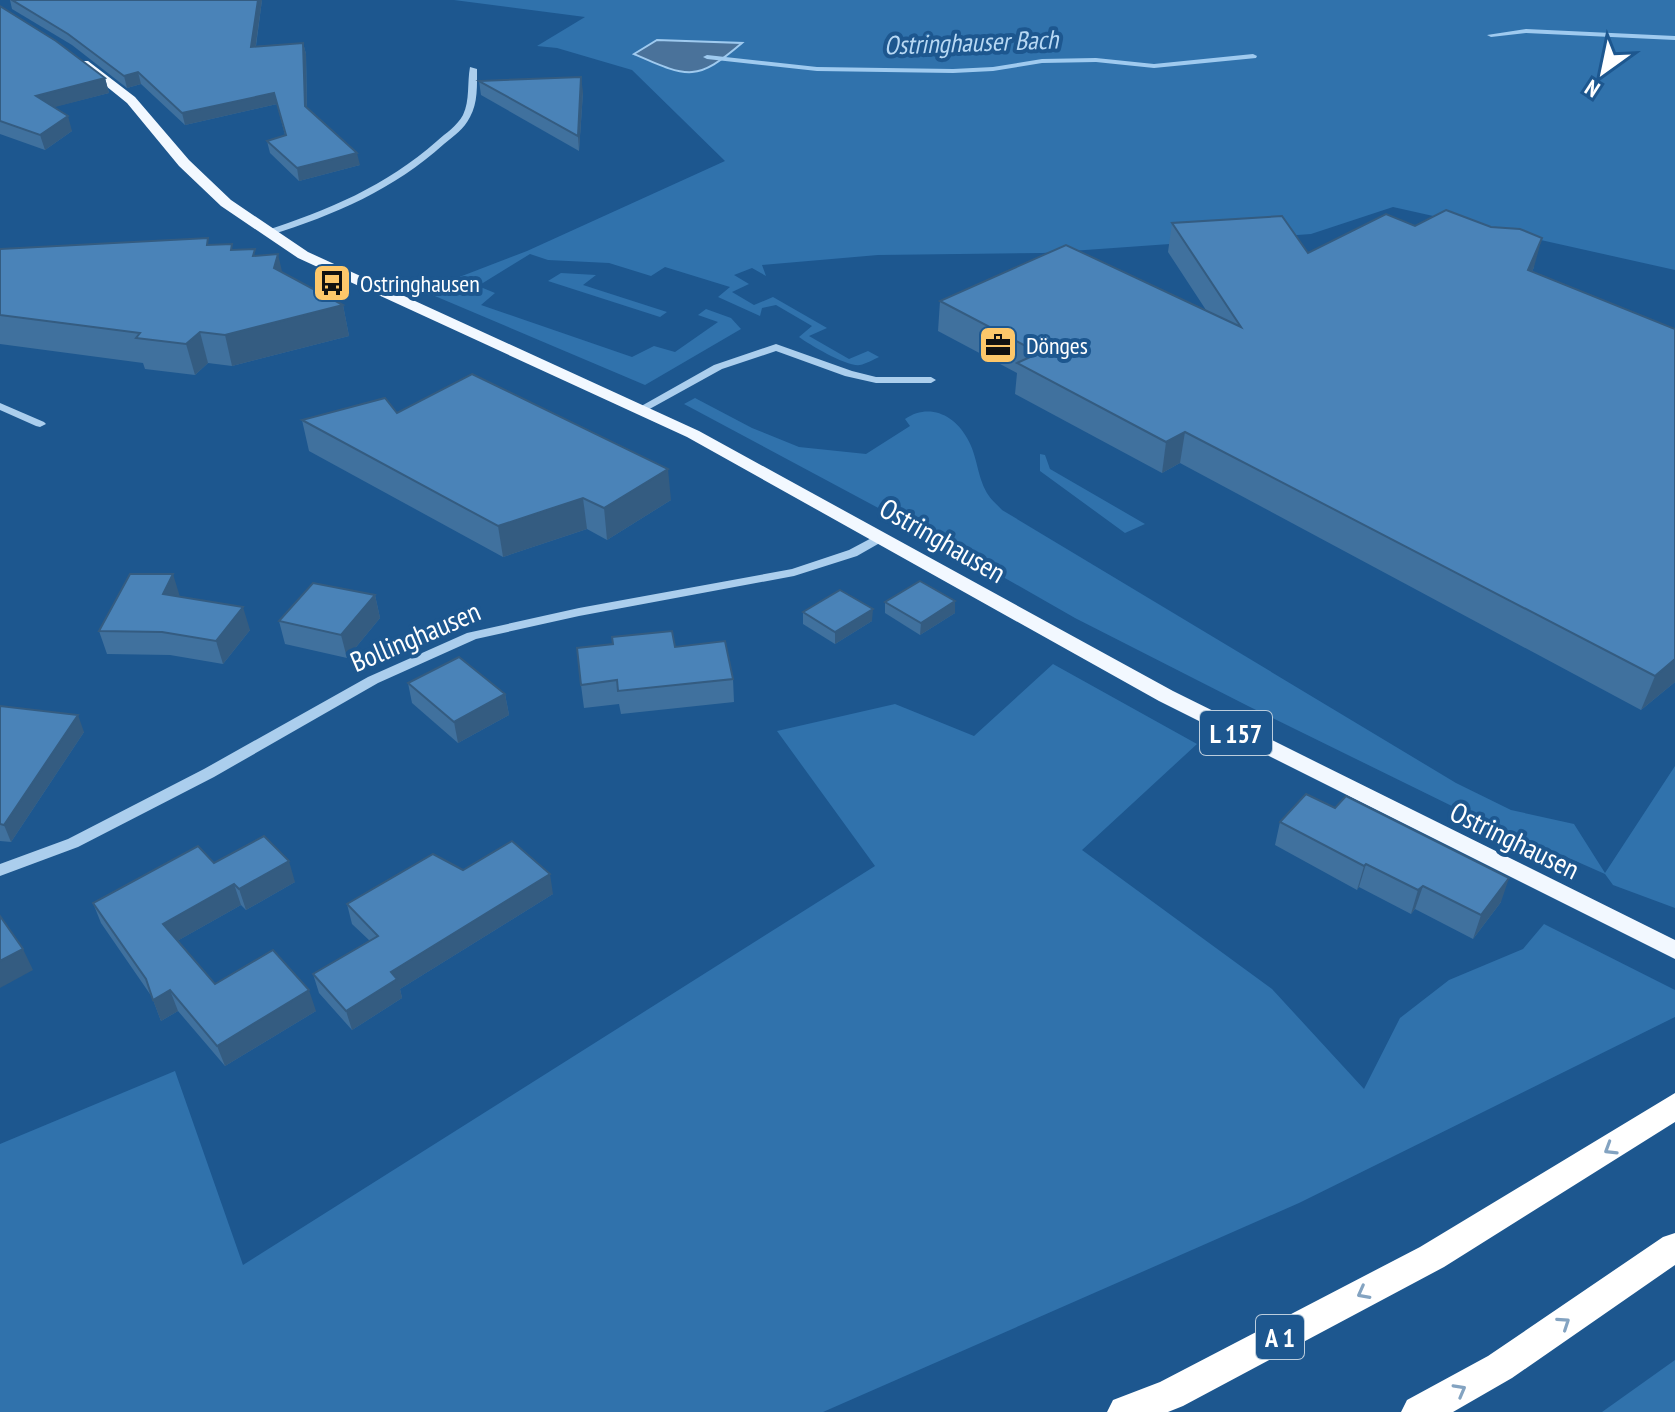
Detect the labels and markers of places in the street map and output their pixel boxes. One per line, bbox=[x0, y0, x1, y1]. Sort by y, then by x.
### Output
bus stop icon: Ostringhausen bbox=[311, 262, 353, 304]
place label: Ostringhausen bbox=[360, 268, 480, 299]
office icon: Dönges bbox=[977, 324, 1019, 366]
place label: Dönges bbox=[1026, 330, 1088, 361]

